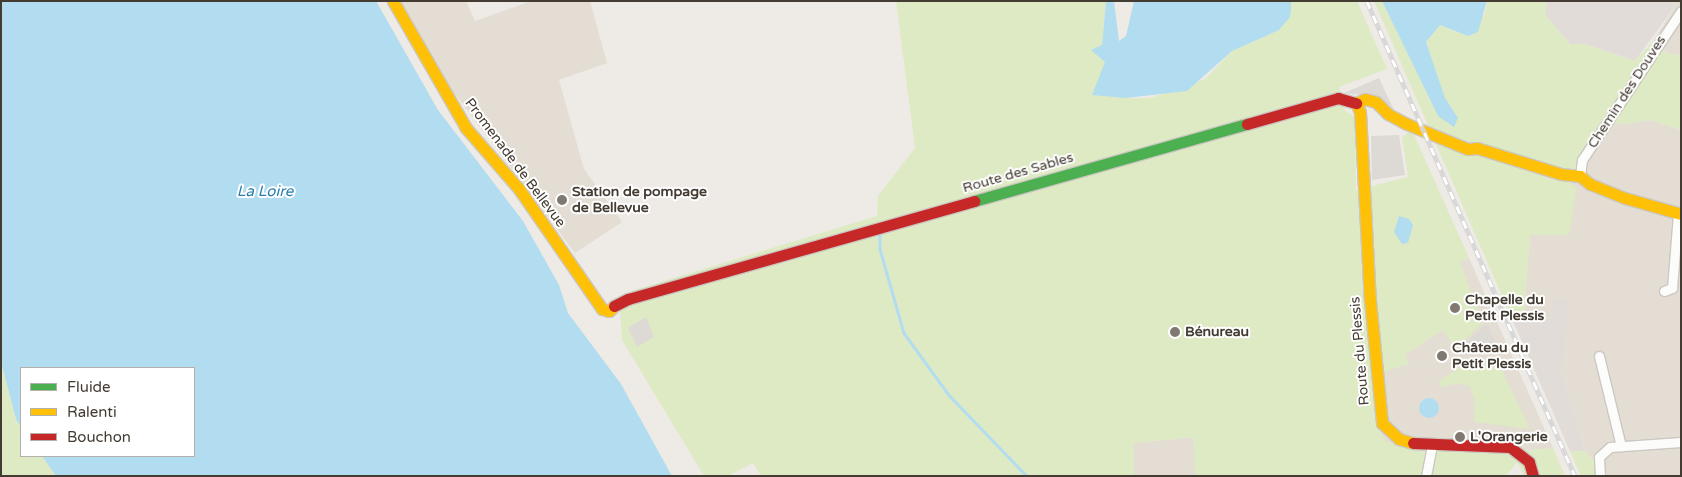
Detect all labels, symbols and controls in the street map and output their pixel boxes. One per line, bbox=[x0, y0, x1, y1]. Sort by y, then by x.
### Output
street label: Chemin des Douves bbox=[1584, 32, 1670, 152]
street label: Promenade de Bellevue bbox=[461, 95, 569, 231]
street label: Route des Sables bbox=[961, 149, 1075, 197]
water label: La Loire bbox=[237, 183, 293, 201]
place label: Station de pompage de Bellevue bbox=[572, 184, 707, 216]
marker: Station de pompage de Bellevue bbox=[556, 194, 568, 206]
place label: Chapelle du Petit Plessis bbox=[1465, 292, 1544, 324]
street label: Route du Plessis bbox=[1347, 296, 1373, 406]
marker: Chapelle du Petit Plessis bbox=[1449, 302, 1461, 314]
place label: Bénureau bbox=[1185, 324, 1249, 340]
marker: Bénureau bbox=[1169, 326, 1181, 338]
place label: Château du Petit Plessis bbox=[1452, 340, 1531, 372]
marker: Château du Petit Plessis bbox=[1436, 350, 1448, 362]
legend bbox=[20, 367, 195, 457]
text: Fluide bbox=[67, 378, 111, 396]
text: Ralenti bbox=[67, 403, 117, 421]
text: Bouchon bbox=[67, 428, 131, 446]
place label: L'Orangerie bbox=[1470, 429, 1548, 445]
marker: L'Orangerie bbox=[1454, 431, 1466, 443]

